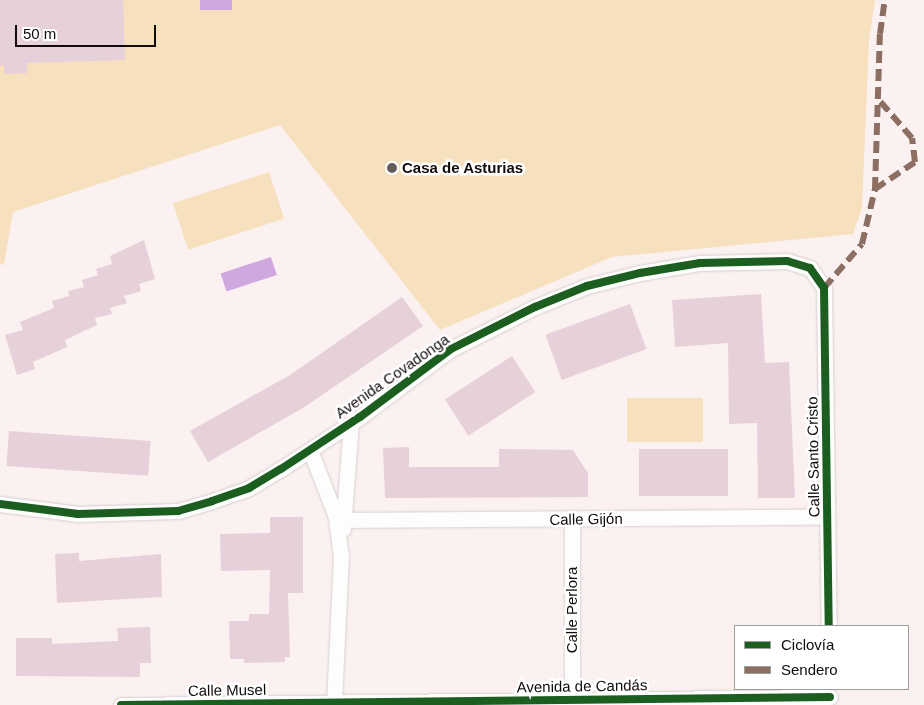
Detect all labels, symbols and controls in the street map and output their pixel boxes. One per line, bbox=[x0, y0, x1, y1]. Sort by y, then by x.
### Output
scale bar bbox=[18, 15, 159, 47]
text: 50 m bbox=[23, 25, 56, 42]
place label: Casa de Asturias bbox=[402, 159, 524, 177]
marker: Casa de Asturias bbox=[386, 162, 398, 174]
street label: Avenida Covadonga bbox=[332, 330, 452, 422]
street label: Calle Santo Cristo bbox=[803, 396, 823, 518]
street label: Calle Gijón bbox=[549, 509, 623, 529]
street label: Calle Perlora bbox=[563, 567, 581, 653]
legend bbox=[734, 625, 909, 690]
text: Ciclovía bbox=[781, 636, 834, 653]
text: Sendero bbox=[781, 661, 838, 678]
street label: Avenida de Candás bbox=[517, 676, 647, 696]
street label: Calle Musel bbox=[188, 680, 266, 700]

